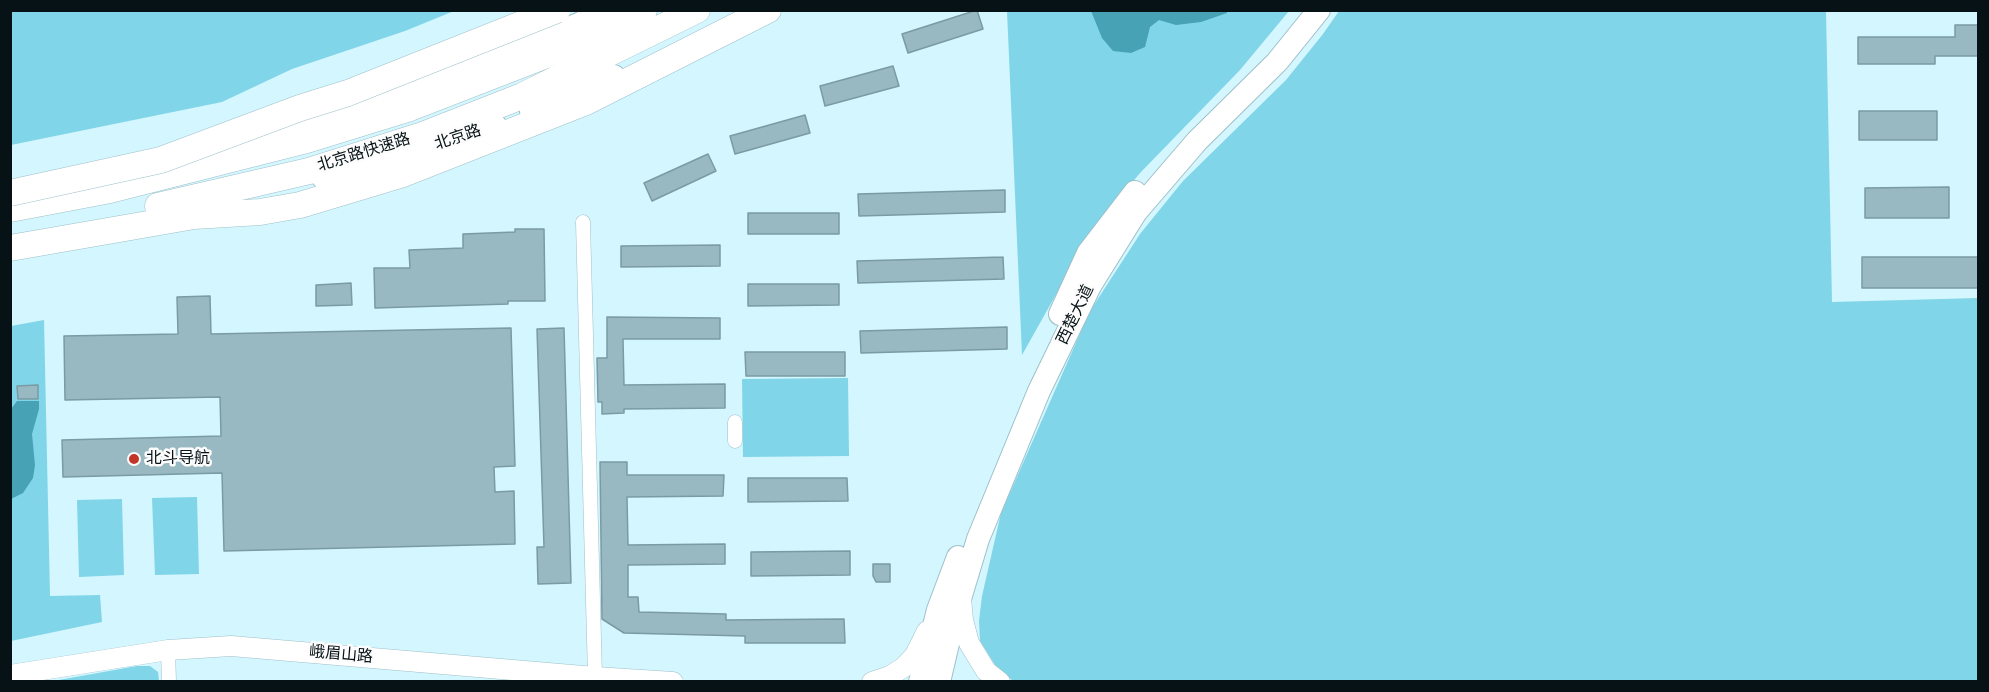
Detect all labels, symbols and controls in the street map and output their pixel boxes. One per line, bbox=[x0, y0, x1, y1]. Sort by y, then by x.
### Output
street label: 北京路 bbox=[432, 121, 484, 155]
street label: 北京路快速路 bbox=[315, 130, 413, 176]
street label: 西楚大道 bbox=[1053, 282, 1099, 348]
place label: 北斗导航 bbox=[146, 449, 210, 469]
marker: 北斗导航 bbox=[127, 452, 141, 466]
street label: 峨眉山路 bbox=[308, 643, 374, 667]

